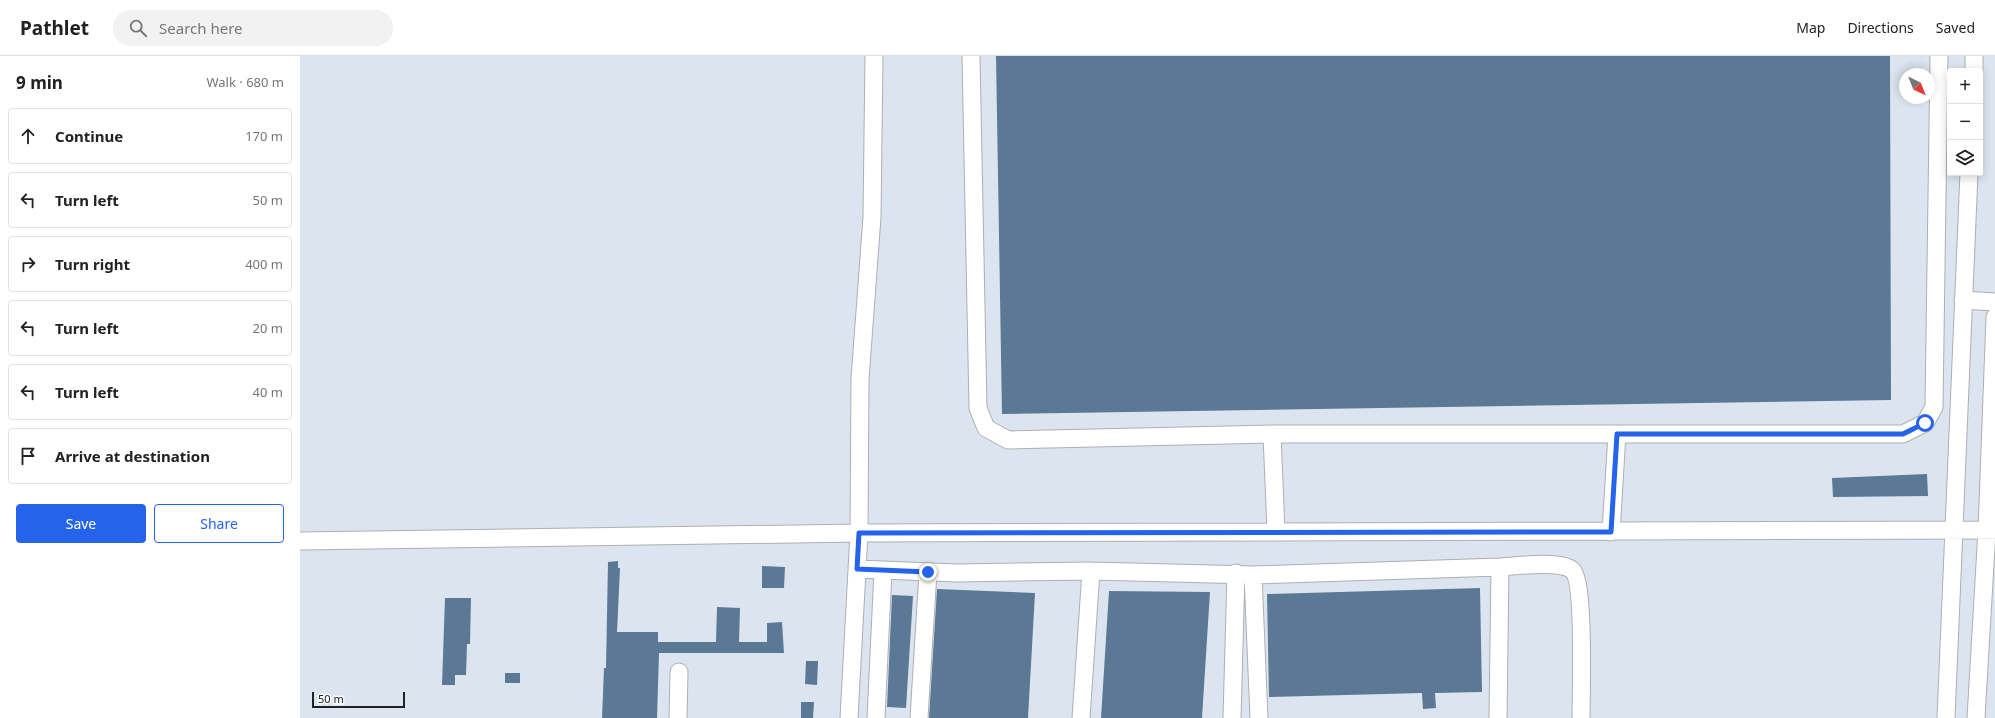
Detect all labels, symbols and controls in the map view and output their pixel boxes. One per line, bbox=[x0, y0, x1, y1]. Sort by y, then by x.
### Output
search box bbox=[113, 10, 393, 46]
text: Pathlet bbox=[20, 15, 89, 41]
icon: search bbox=[127, 17, 149, 39]
text: Search here bbox=[159, 18, 243, 38]
text: Map bbox=[1796, 18, 1825, 37]
text: Directions bbox=[1847, 18, 1914, 37]
text: Saved bbox=[1936, 18, 1975, 37]
north arrow bbox=[1899, 68, 1935, 104]
map controls bbox=[1947, 68, 1983, 176]
button: + bbox=[1947, 68, 1983, 104]
text: 9 min bbox=[16, 71, 63, 94]
text: Walk · 680 m bbox=[206, 73, 284, 91]
button: − bbox=[1947, 104, 1983, 140]
icon: ahead bbox=[17, 125, 39, 147]
text: Continue bbox=[55, 126, 123, 146]
text: 170 m bbox=[245, 127, 283, 145]
button: layers bbox=[1947, 140, 1983, 176]
icon: left bbox=[17, 189, 39, 211]
text: Turn left bbox=[55, 190, 119, 210]
text: 50 m bbox=[253, 191, 283, 209]
icon: right bbox=[17, 253, 39, 275]
text: Turn right bbox=[55, 254, 130, 274]
text: 400 m bbox=[245, 255, 283, 273]
icon: left bbox=[17, 317, 39, 339]
text: Turn left bbox=[55, 318, 119, 338]
text: 20 m bbox=[253, 319, 283, 337]
icon: left bbox=[17, 381, 39, 403]
text: Turn left bbox=[55, 382, 119, 402]
text: 40 m bbox=[253, 383, 283, 401]
route start bbox=[1916, 414, 1934, 432]
icon: arrive bbox=[17, 445, 39, 467]
text: Arrive at destination bbox=[55, 446, 210, 466]
button: Save bbox=[16, 504, 146, 543]
button: Share bbox=[154, 504, 284, 543]
route end bbox=[919, 563, 937, 581]
scale bar bbox=[312, 690, 405, 709]
text: 50 m bbox=[318, 691, 344, 706]

